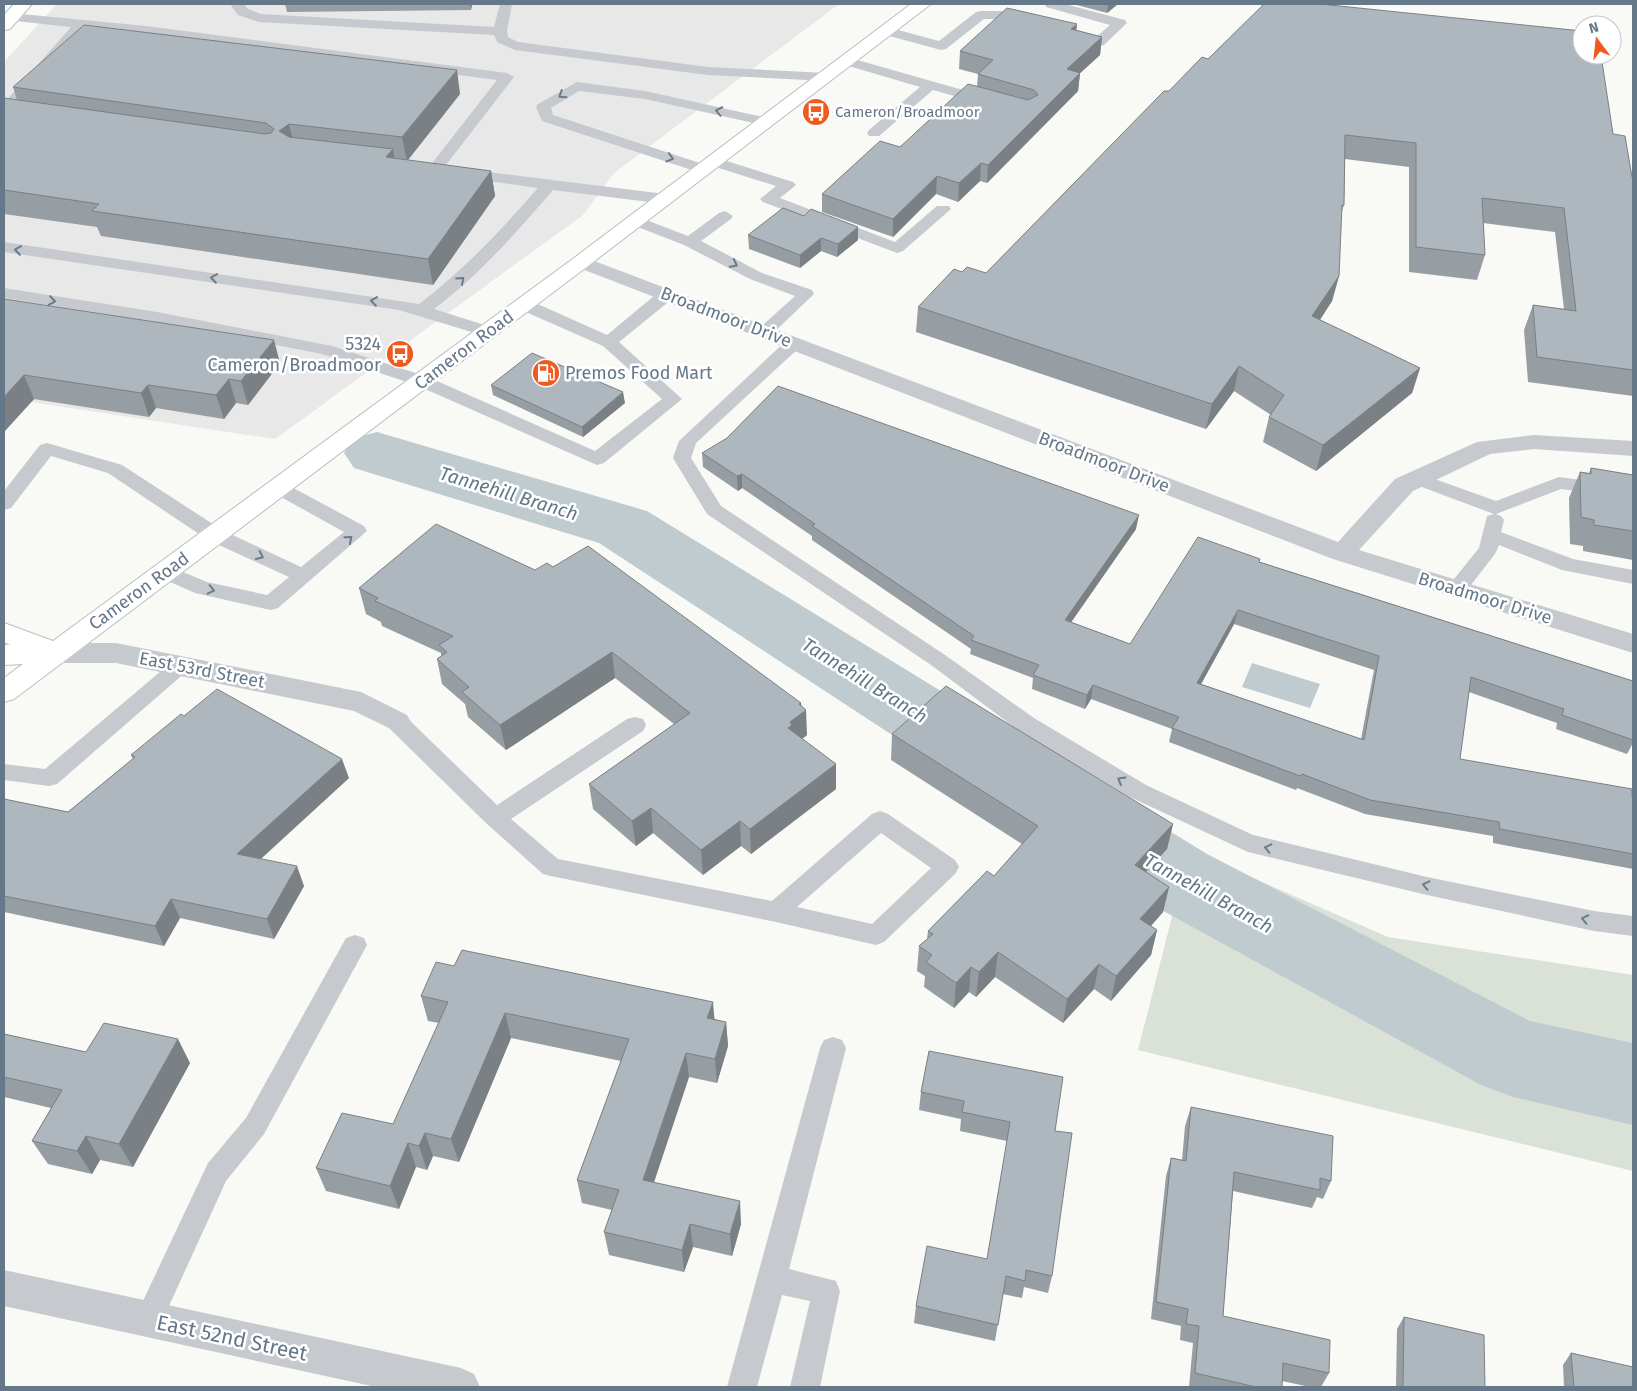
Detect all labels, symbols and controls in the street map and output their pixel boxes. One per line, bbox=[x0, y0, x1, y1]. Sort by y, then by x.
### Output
north arrow bbox=[1572, 15, 1622, 65]
text: N bbox=[1587, 19, 1600, 37]
one-way arrow bbox=[558, 89, 567, 99]
bus stop icon: Cameron/Broadmoor bbox=[801, 97, 831, 127]
place label: Cameron/Broadmoor bbox=[835, 103, 980, 121]
one-way arrow bbox=[715, 106, 724, 117]
one-way arrow bbox=[665, 152, 673, 162]
one-way arrow bbox=[14, 245, 23, 255]
one-way arrow bbox=[728, 258, 737, 268]
one-way arrow bbox=[209, 273, 217, 284]
one-way arrow bbox=[455, 277, 464, 286]
street label: Broadmoor Drive bbox=[657, 282, 795, 352]
one-way arrow bbox=[48, 295, 56, 305]
one-way arrow bbox=[370, 297, 379, 307]
street label: Cameron Road bbox=[410, 306, 518, 394]
place label: 5324 Cameron/Broadmoor bbox=[208, 333, 381, 376]
bus stop icon: 5324 Cameron/Broadmoor bbox=[385, 339, 415, 369]
fuel station icon: Premos Food Mart bbox=[531, 358, 561, 388]
place label: Premos Food Mart bbox=[565, 362, 713, 384]
street label: Broadmoor Drive bbox=[1035, 427, 1173, 497]
water label: Tannehill Branch bbox=[437, 462, 581, 525]
one-way arrow bbox=[343, 536, 352, 545]
street label: Cameron Road bbox=[85, 547, 193, 635]
one-way arrow bbox=[254, 549, 263, 559]
street label: Broadmoor Drive bbox=[1416, 567, 1554, 629]
one-way arrow bbox=[207, 584, 215, 594]
water label: Tannehill Branch bbox=[798, 633, 932, 728]
street label: East 53rd Street bbox=[137, 647, 267, 693]
one-way arrow bbox=[1117, 777, 1126, 787]
one-way arrow bbox=[1263, 843, 1272, 854]
water label: Tannehill Branch bbox=[1140, 849, 1277, 938]
one-way arrow bbox=[1422, 880, 1430, 891]
one-way arrow bbox=[1581, 914, 1589, 925]
street label: East 52nd Street bbox=[154, 1309, 310, 1367]

